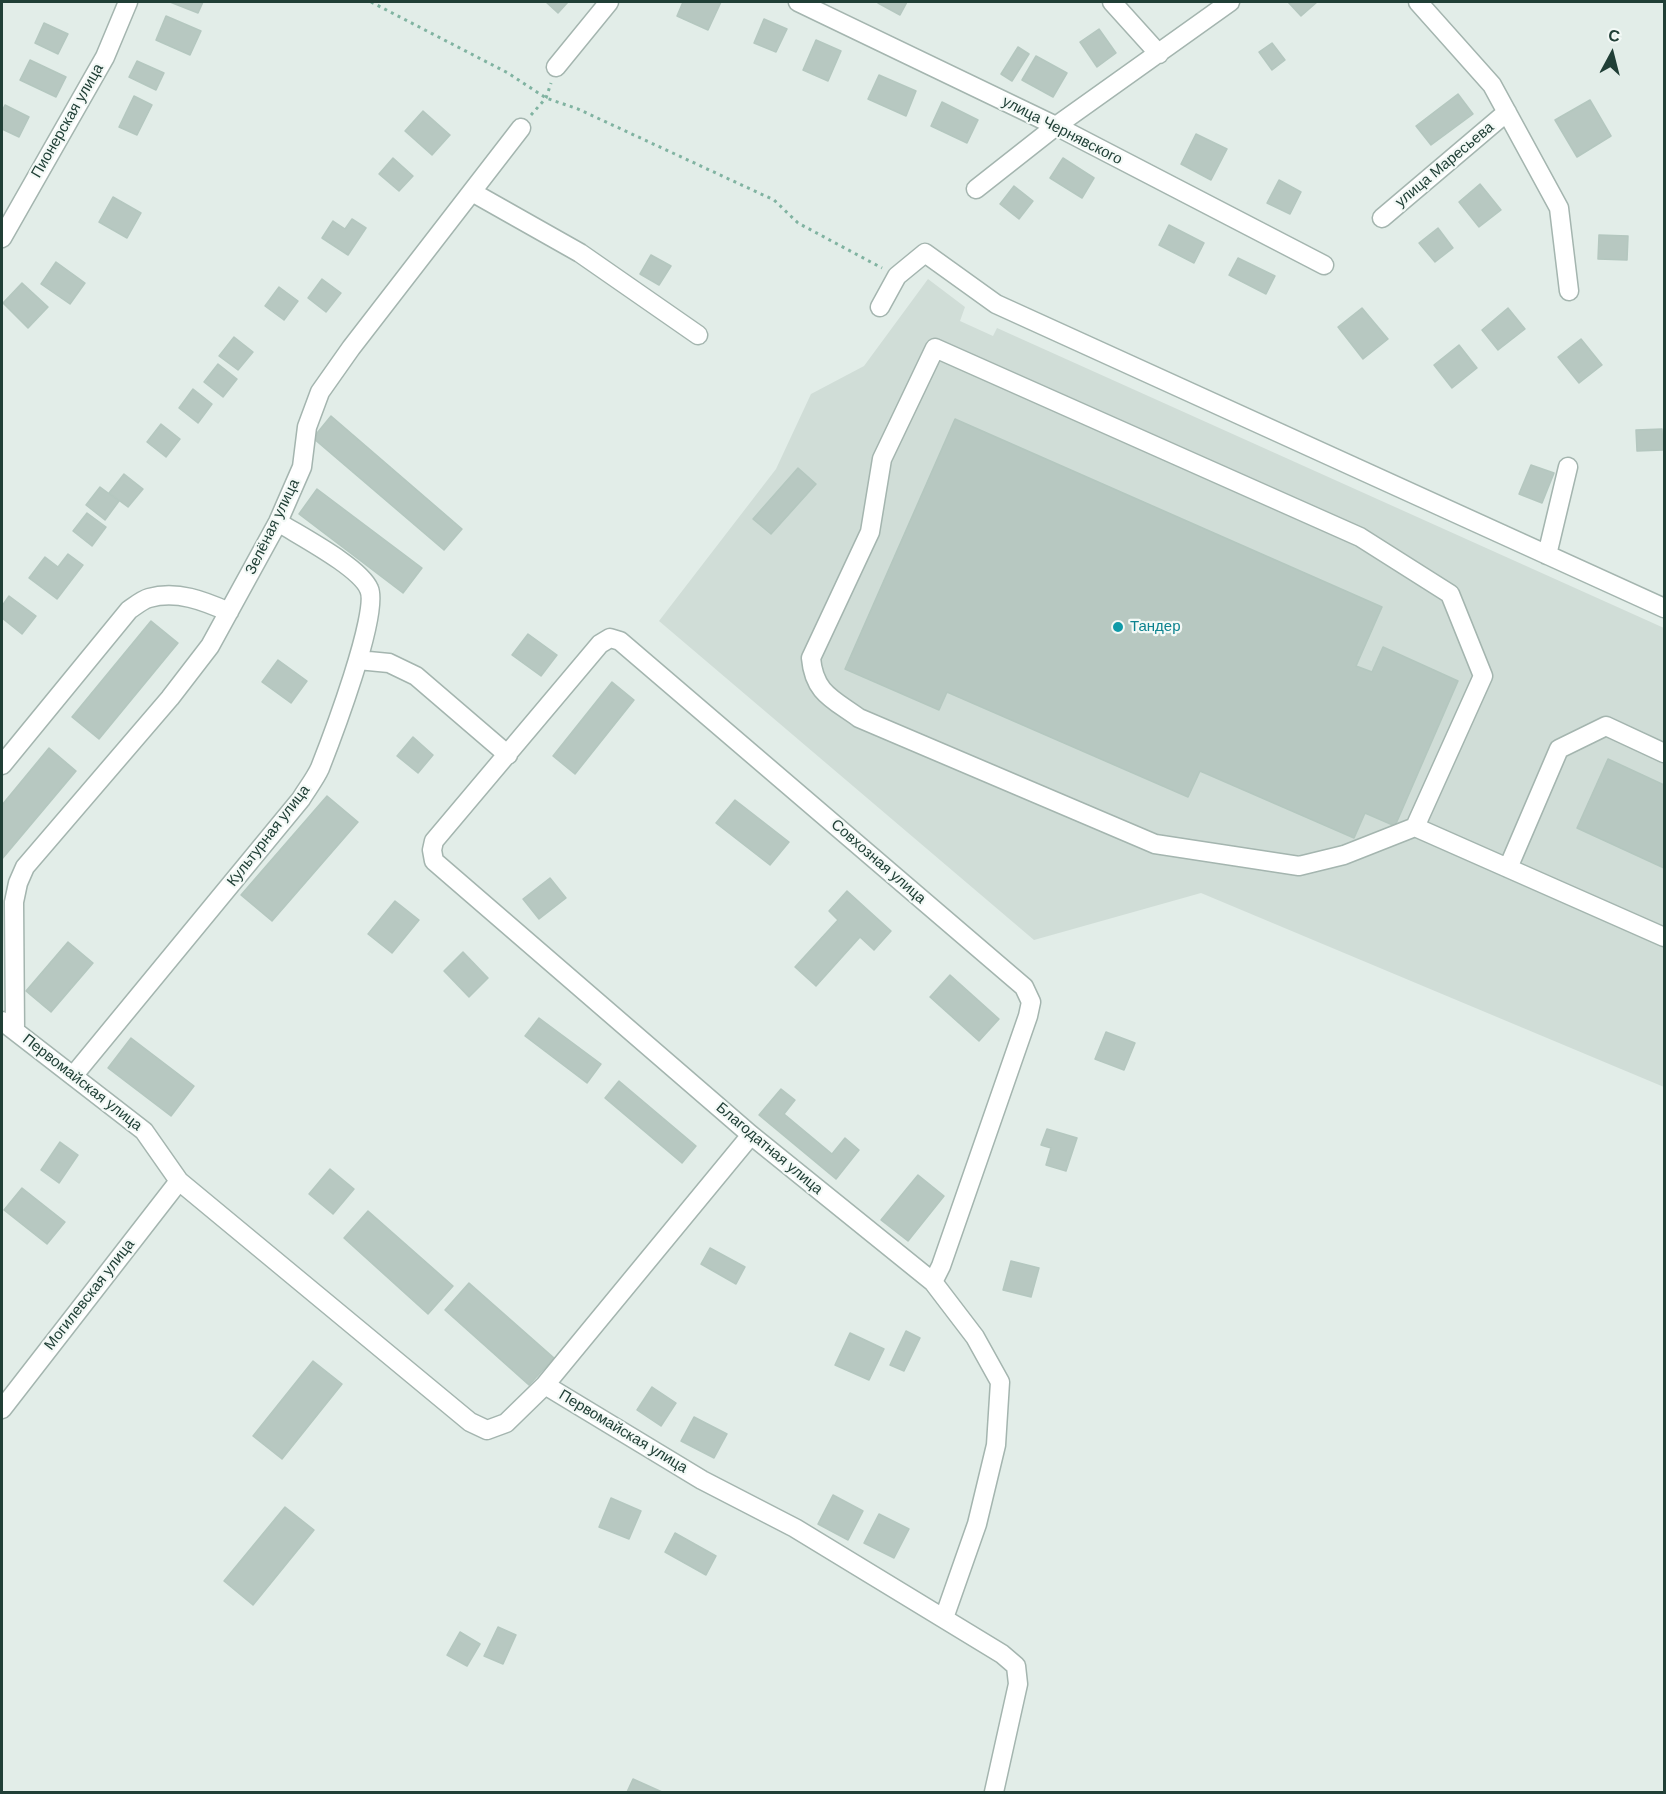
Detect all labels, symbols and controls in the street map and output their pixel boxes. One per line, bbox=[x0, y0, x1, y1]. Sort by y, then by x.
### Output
north arrow bbox=[1582, 24, 1642, 84]
text: С bbox=[1607, 25, 1621, 47]
street label: Пионерская улица bbox=[28, 61, 108, 181]
street label: улица Чернявского bbox=[999, 93, 1125, 169]
street label: улица Маресьева bbox=[1392, 119, 1498, 211]
street label: Зелёная улица bbox=[242, 476, 304, 578]
place label: Тандер bbox=[1130, 618, 1181, 636]
marker: Тандер bbox=[1111, 620, 1125, 634]
street label: Культурная улица bbox=[224, 782, 314, 890]
street label: Совхозная улица bbox=[827, 816, 929, 908]
street label: Первомайская улица bbox=[19, 1031, 145, 1135]
street label: Благодатная улица bbox=[712, 1099, 826, 1199]
street label: Могилевская улица bbox=[41, 1236, 139, 1354]
street label: Первомайская улица bbox=[555, 1387, 691, 1477]

